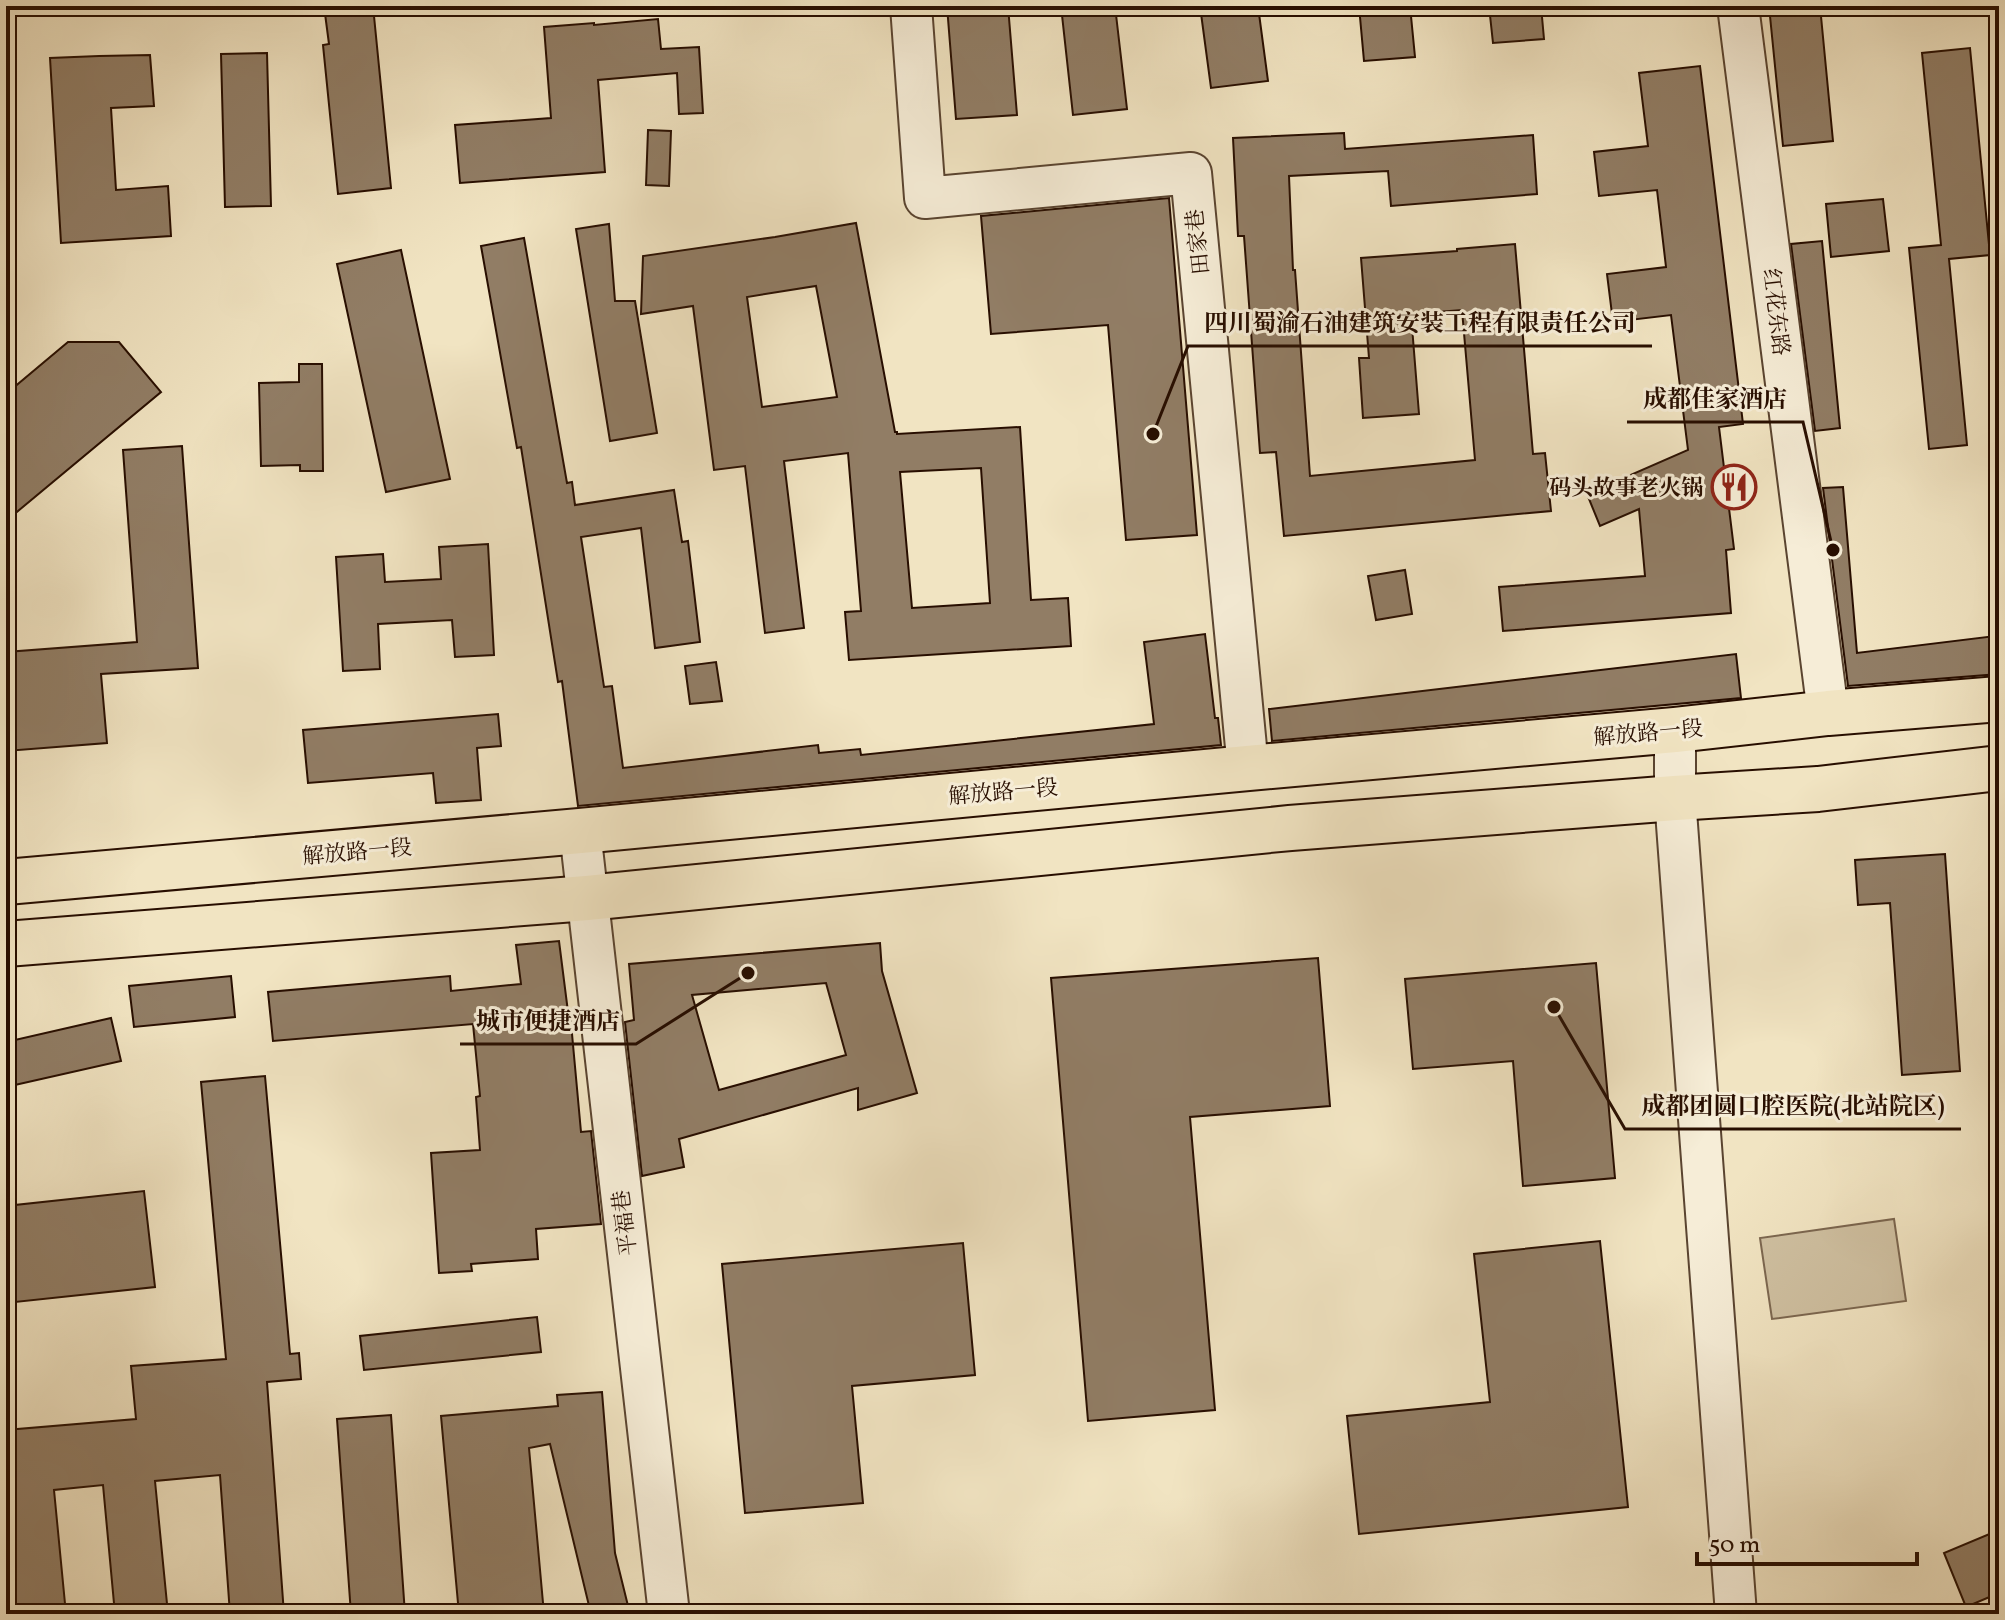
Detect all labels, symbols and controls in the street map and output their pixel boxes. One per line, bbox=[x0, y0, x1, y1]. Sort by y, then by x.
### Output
street label: 田家巷 bbox=[1181, 207, 1218, 276]
street label: 红花东路 bbox=[1754, 267, 1795, 358]
callout: 四川蜀渝石油建筑安装工程有限责任公司 bbox=[1188, 298, 1652, 346]
text: 四川蜀渝石油建筑安装工程有限责任公司 bbox=[1204, 308, 1636, 342]
callout: 成都佳家酒店 bbox=[1627, 374, 1803, 422]
text: 成都佳家酒店 bbox=[1643, 384, 1787, 418]
restaurant icon: 码头故事老火锅 bbox=[1710, 463, 1758, 511]
place label: 码头故事老火锅 bbox=[1549, 474, 1703, 505]
street label: 解放路一段 bbox=[1592, 714, 1704, 755]
street label: 解放路一段 bbox=[947, 773, 1059, 814]
street label: 解放路一段 bbox=[301, 833, 413, 874]
callout: 城市便捷酒店 bbox=[460, 996, 636, 1044]
text: 城市便捷酒店 bbox=[476, 1006, 620, 1040]
callout: 成都团圆口腔医院(北站院区) bbox=[1625, 1081, 1961, 1129]
text: 成都团圆口腔医院(北站院区) bbox=[1641, 1091, 1945, 1125]
street label: 平福巷 bbox=[607, 1188, 646, 1257]
scale bar bbox=[1697, 1516, 1917, 1566]
text: 50 m bbox=[1709, 1529, 1761, 1563]

